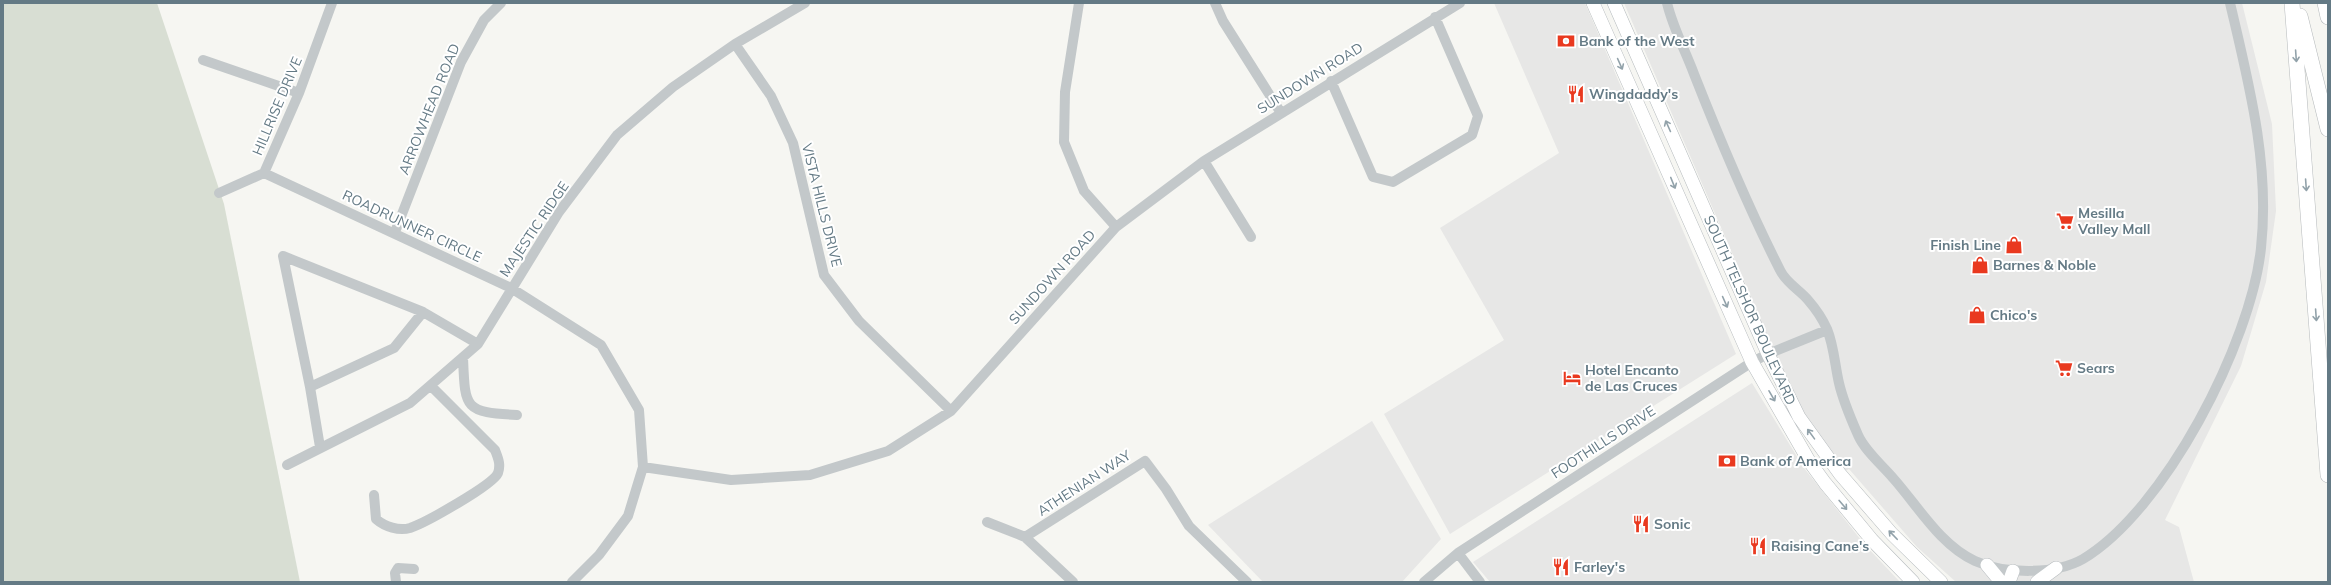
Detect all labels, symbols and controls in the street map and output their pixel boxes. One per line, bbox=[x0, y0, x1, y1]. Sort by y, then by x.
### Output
bank icon: Bank of the West bbox=[1556, 31, 1576, 51]
place label: Bank of the West bbox=[1579, 32, 1695, 50]
street label: SUNDOWN ROAD bbox=[1254, 38, 1366, 118]
street label: ARROWHEAD ROAD bbox=[394, 41, 464, 177]
one-way arrow bbox=[2292, 49, 2299, 62]
street label: HILLRISE DRIVE bbox=[248, 54, 306, 158]
one-way arrow bbox=[1617, 58, 1624, 70]
restaurant icon: Wingdaddy's bbox=[1566, 84, 1586, 104]
place label: Wingdaddy's bbox=[1589, 85, 1678, 103]
one-way arrow bbox=[1664, 120, 1671, 132]
street label: VISTA HILLS DRIVE bbox=[798, 141, 846, 269]
one-way arrow bbox=[1670, 176, 1677, 188]
street label: MAJESTIC RIDGE bbox=[495, 178, 573, 280]
one-way arrow bbox=[2302, 178, 2309, 191]
street label: ROADRUNNER CIRCLE bbox=[339, 186, 485, 266]
place label: Mesilla Valley Mall bbox=[2077, 204, 2150, 238]
supermarket icon: Mesilla Valley Mall bbox=[2055, 211, 2075, 231]
street label: SOUTH TELSHOR BOULEVARD bbox=[1700, 212, 1800, 408]
street label: SUNDOWN ROAD bbox=[1005, 226, 1099, 328]
shop icon: Finish Line bbox=[2004, 235, 2024, 255]
place label: Finish Line bbox=[1930, 236, 2001, 254]
shop icon: Barnes & Noble bbox=[1970, 255, 1990, 275]
place label: Barnes & Noble bbox=[1993, 256, 2096, 274]
one-way arrow bbox=[1722, 296, 1729, 308]
shop icon: Chico's bbox=[1967, 305, 1987, 325]
place label: Chico's bbox=[1990, 306, 2037, 324]
one-way arrow bbox=[2312, 308, 2319, 321]
supermarket icon: Sears bbox=[2054, 358, 2074, 378]
place label: Sears bbox=[2077, 359, 2115, 377]
place label: Hotel Encanto de Las Cruces bbox=[1585, 361, 1679, 395]
hotel icon: Hotel Encanto de Las Cruces bbox=[1562, 368, 1582, 388]
one-way arrow bbox=[1768, 390, 1776, 402]
street label: FOOTHILLS DRIVE bbox=[1548, 402, 1658, 482]
one-way arrow bbox=[1807, 429, 1816, 440]
street label: ATHENIAN WAY bbox=[1034, 446, 1135, 520]
bank icon: Bank of America bbox=[1717, 451, 1737, 471]
place label: Bank of America bbox=[1740, 452, 1851, 470]
one-way arrow bbox=[1838, 499, 1847, 510]
restaurant icon: Sonic bbox=[1631, 514, 1651, 534]
place label: Sonic bbox=[1654, 515, 1690, 533]
one-way arrow bbox=[1888, 530, 1898, 540]
restaurant icon: Raising Cane's bbox=[1748, 536, 1768, 556]
place label: Raising Cane's bbox=[1771, 537, 1869, 555]
restaurant icon: Farley's bbox=[1551, 557, 1571, 577]
place label: Farley's bbox=[1574, 558, 1625, 576]

